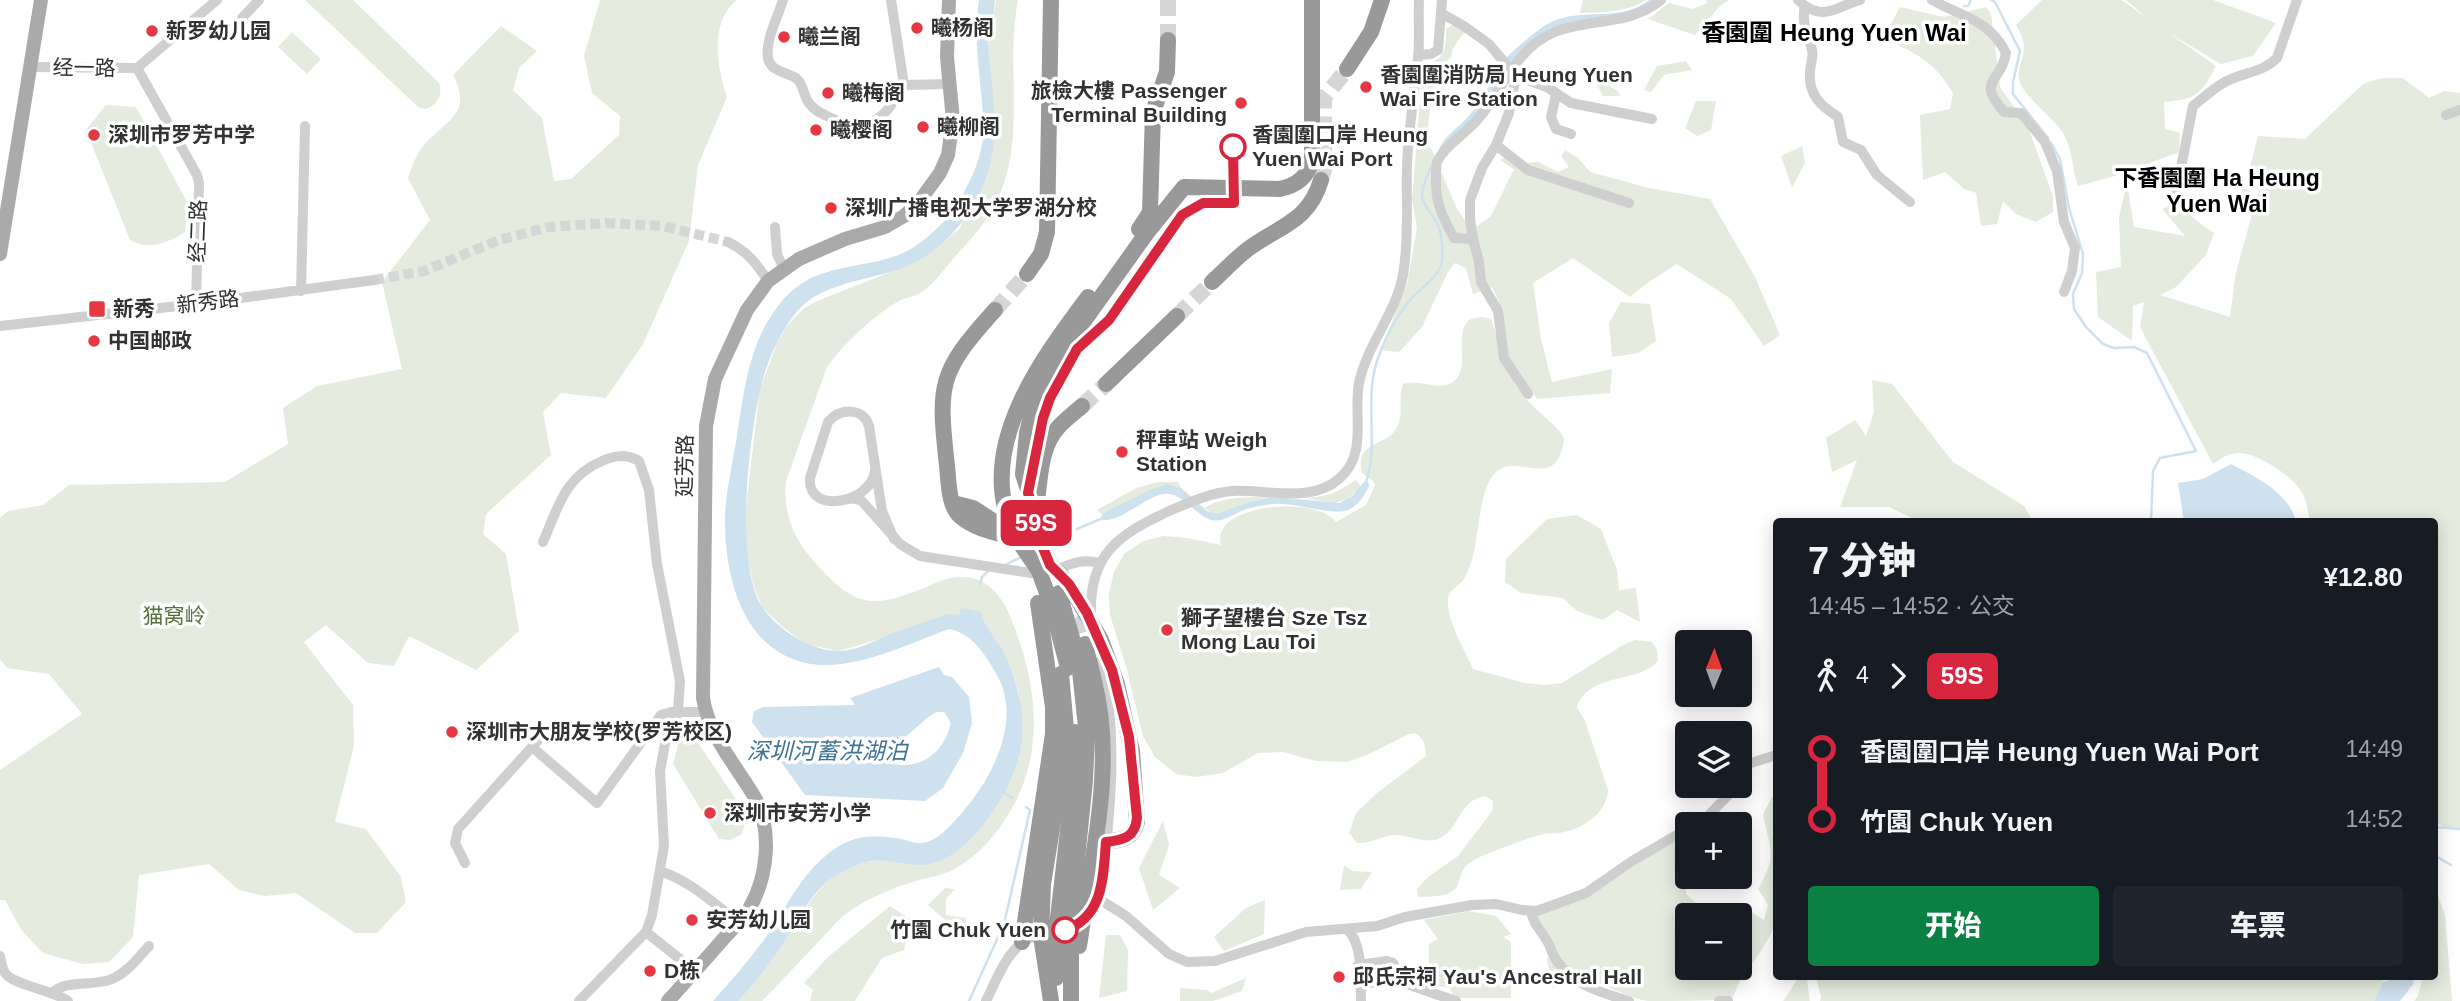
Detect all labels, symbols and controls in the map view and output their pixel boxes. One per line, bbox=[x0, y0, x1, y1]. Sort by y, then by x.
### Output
place label: 曦杨阁 bbox=[931, 16, 994, 39]
place label: 新罗幼儿园 bbox=[166, 19, 271, 42]
district label: 香園圍 Heung Yuen Wai bbox=[1701, 19, 1967, 46]
marker: 曦杨阁 bbox=[909, 20, 925, 36]
marker: 新罗幼儿园 bbox=[144, 23, 160, 39]
place label: 曦兰阁 bbox=[798, 25, 861, 48]
marker: 曦兰阁 bbox=[776, 29, 792, 45]
street label: 经一路 bbox=[52, 55, 116, 80]
place label: 香園圍消防局 Heung Yuen Wai Fire Station bbox=[1380, 63, 1633, 110]
place label: 旅檢大樓 Passenger Terminal Building bbox=[1031, 79, 1227, 126]
marker: 香園圍消防局 Heung Yuen Wai Fire Station bbox=[1358, 79, 1374, 95]
place label: 曦梅阁 bbox=[842, 81, 905, 104]
marker: 曦梅阁 bbox=[820, 85, 836, 101]
marker: 旅檢大樓 Passenger Terminal Building bbox=[1233, 95, 1249, 111]
place label: 曦柳阁 bbox=[937, 115, 1000, 138]
place label: 曦樱阁 bbox=[830, 118, 893, 141]
marker: 曦柳阁 bbox=[915, 119, 931, 135]
marker: 曦樱阁 bbox=[808, 122, 824, 138]
place label: 深圳市罗芳中学 bbox=[108, 123, 255, 146]
place label: 香園圍口岸 Heung Yuen Wai Port bbox=[1252, 123, 1428, 170]
marker: 深圳市罗芳中学 bbox=[86, 127, 102, 143]
marker: 香園圍口岸 Heung Yuen Wai Port bbox=[1220, 134, 1246, 160]
district label: 下香園圍 Ha Heung Yuen Wai bbox=[2114, 165, 2320, 217]
place label: 深圳广播电视大学罗湖分校 bbox=[845, 196, 1097, 219]
street label: 经二路 bbox=[185, 199, 210, 263]
marker: 深圳广播电视大学罗湖分校 bbox=[823, 200, 839, 216]
street label: 新秀路 bbox=[175, 286, 241, 317]
place label: 新秀 bbox=[113, 297, 155, 320]
marker: 新秀 bbox=[87, 299, 107, 319]
place label: 中国邮政 bbox=[108, 329, 192, 352]
marker: 中国邮政 bbox=[86, 333, 102, 349]
place label: 秤車站 Weigh Station bbox=[1136, 428, 1267, 475]
street label: 延芳路 bbox=[672, 434, 697, 498]
marker: 秤車站 Weigh Station bbox=[1114, 444, 1130, 460]
line badge: 59S bbox=[996, 500, 1076, 546]
text: 59S bbox=[1015, 509, 1057, 536]
text: 7 分钟 bbox=[1808, 540, 1916, 582]
text: ¥12.80 bbox=[2323, 562, 2403, 592]
text: 14:45 – 14:52 · 公交 bbox=[1808, 593, 2015, 619]
park label: 猫窝岭 bbox=[143, 604, 206, 627]
place label: 獅子望樓台 Sze Tsz Mong Lau Toi bbox=[1181, 606, 1367, 653]
marker: 獅子望樓台 Sze Tsz Mong Lau Toi bbox=[1159, 622, 1175, 638]
north arrow bbox=[1675, 630, 1752, 707]
map controls bbox=[1675, 630, 1752, 980]
icon: walk bbox=[1808, 657, 1846, 695]
icon: forward bbox=[1879, 657, 1917, 695]
text: 4 bbox=[1856, 662, 1869, 688]
text: 59S bbox=[1941, 662, 1984, 689]
place label: 深圳市大朋友学校(罗芳校区) bbox=[466, 720, 732, 743]
button: layers bbox=[1675, 721, 1752, 798]
marker: 深圳市大朋友学校(罗芳校区) bbox=[444, 724, 460, 740]
text: 14:49 bbox=[2345, 736, 2403, 762]
text: 香園圍口岸 Heung Yuen Wai Port bbox=[1860, 737, 2259, 767]
water label: 深圳河蓄洪湖泊 bbox=[747, 738, 910, 764]
place label: 深圳市安芳小学 bbox=[724, 801, 871, 824]
marker: 深圳市安芳小学 bbox=[702, 805, 718, 821]
text: 14:52 bbox=[2345, 806, 2403, 832]
text: 竹園 Chuk Yuen bbox=[1860, 807, 2053, 837]
button: + bbox=[1675, 812, 1752, 889]
button: 开始 bbox=[1808, 886, 2099, 966]
button: 车票 bbox=[2113, 886, 2403, 966]
button: − bbox=[1675, 903, 1752, 980]
place label: 安芳幼儿园 bbox=[706, 908, 811, 931]
marker: 安芳幼儿园 bbox=[684, 912, 700, 928]
marker: 竹園 Chuk Yuen bbox=[1052, 917, 1078, 943]
place label: 竹園 Chuk Yuen bbox=[890, 918, 1046, 941]
place label: D栋 bbox=[664, 959, 700, 982]
marker: D栋 bbox=[642, 963, 658, 979]
place label: 邱氏宗祠 Yau's Ancestral Hall bbox=[1353, 965, 1642, 988]
marker: 邱氏宗祠 Yau's Ancestral Hall bbox=[1331, 969, 1347, 985]

